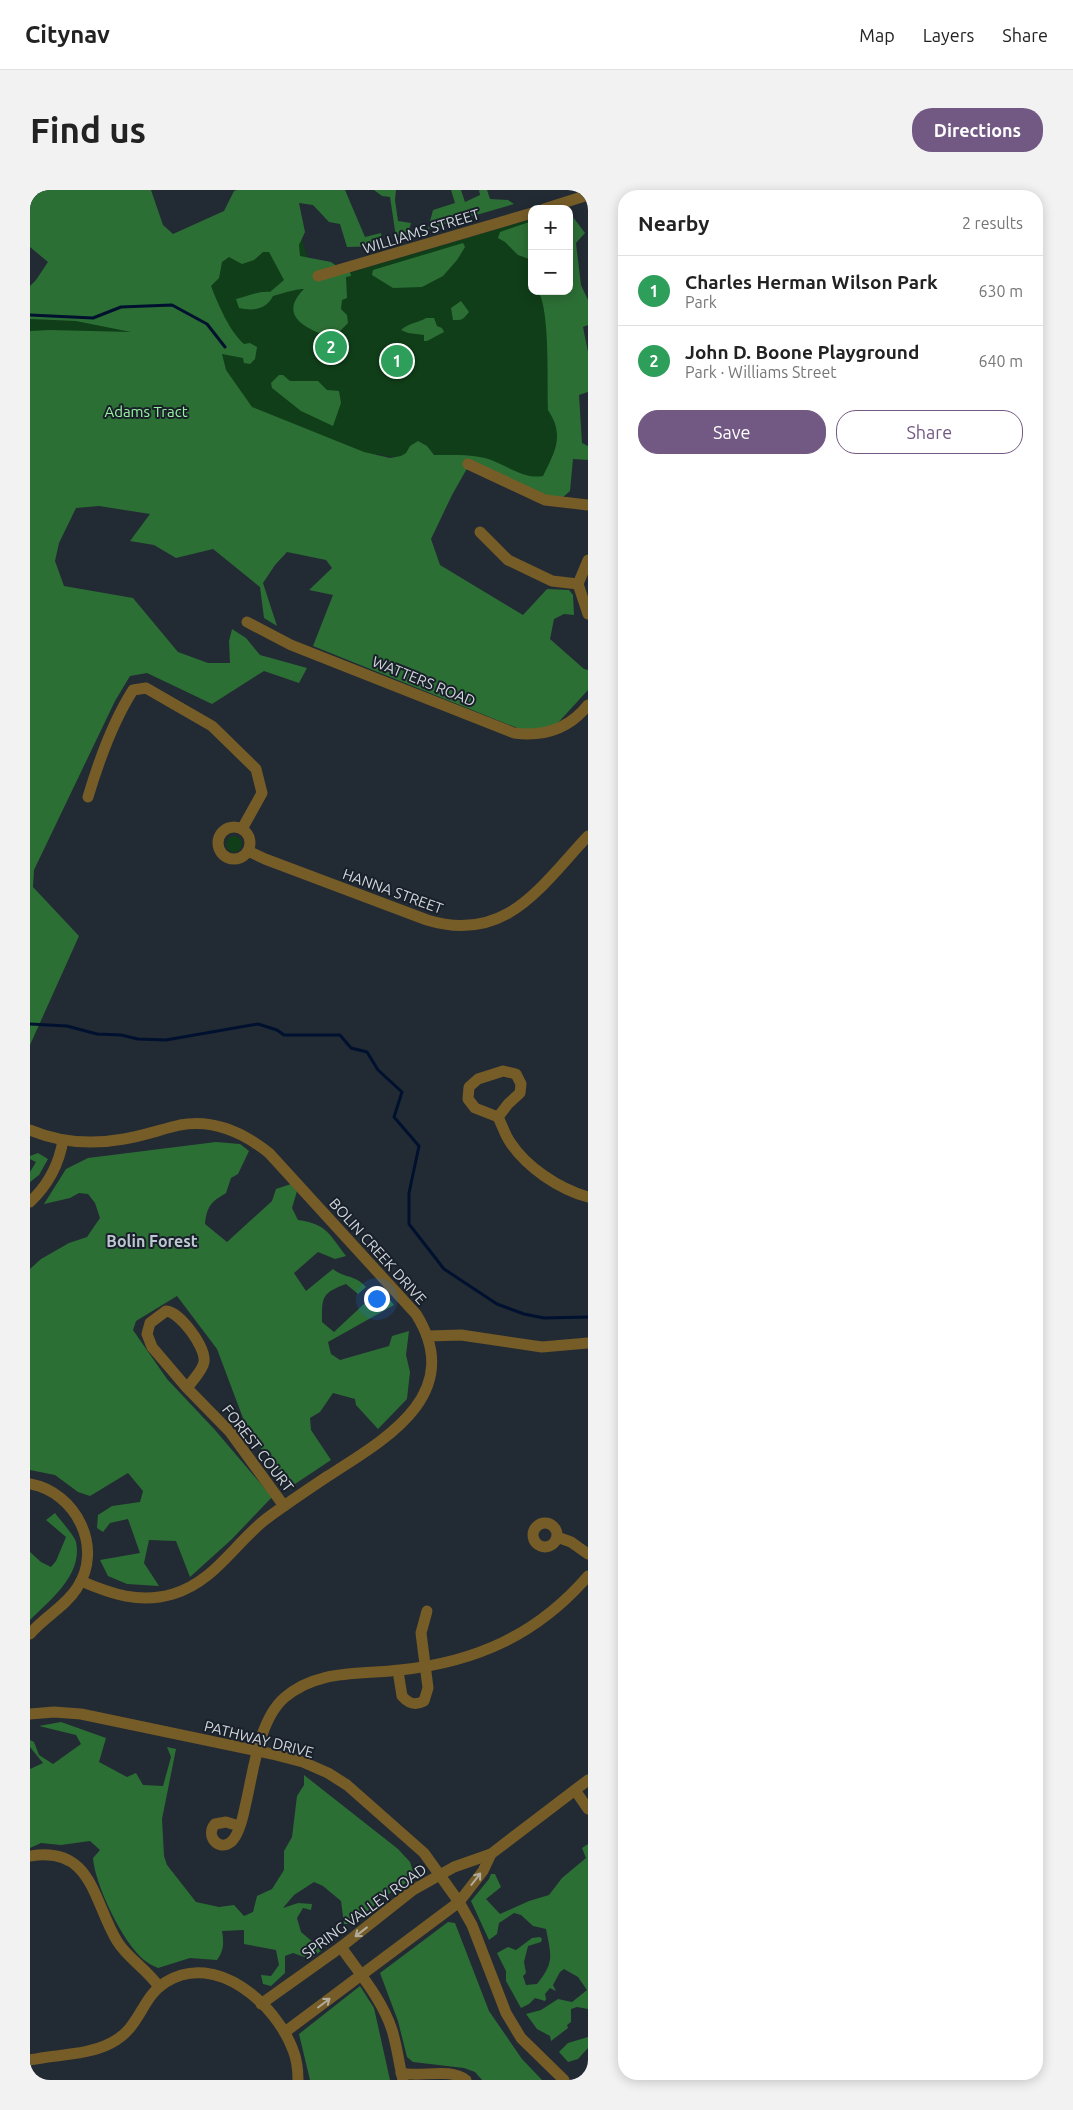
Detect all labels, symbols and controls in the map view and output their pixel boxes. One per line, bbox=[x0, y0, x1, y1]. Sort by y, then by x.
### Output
text: Citynav bbox=[25, 21, 110, 48]
text: Map bbox=[859, 25, 895, 45]
text: Layers bbox=[923, 25, 974, 45]
text: Share bbox=[1002, 25, 1048, 45]
button: Directions bbox=[912, 108, 1043, 152]
text: Find us bbox=[30, 110, 146, 150]
street label: WILLIAMS STREET bbox=[360, 205, 482, 257]
map controls bbox=[528, 205, 573, 295]
button: + bbox=[528, 205, 573, 250]
text: Nearby bbox=[638, 211, 709, 235]
text: 2 results bbox=[962, 214, 1023, 232]
button: − bbox=[528, 250, 573, 295]
text: Charles Herman Wilson Park bbox=[685, 271, 938, 293]
text: 1 bbox=[649, 282, 659, 300]
text: 630 m bbox=[978, 282, 1023, 300]
text: Park bbox=[685, 293, 717, 311]
pin: 2 bbox=[315, 328, 347, 366]
text: John D. Boone Playground bbox=[685, 341, 919, 363]
pin: 1 bbox=[381, 342, 413, 380]
text: 2 bbox=[649, 352, 659, 370]
text: 640 m bbox=[978, 352, 1023, 370]
text: Park · Williams Street bbox=[685, 363, 837, 381]
park label: Adams Tract bbox=[104, 403, 188, 420]
button: Save bbox=[638, 410, 826, 454]
button: Share bbox=[836, 410, 1023, 454]
street label: WATTERS ROAD bbox=[370, 653, 478, 709]
street label: HANNA STREET bbox=[341, 865, 446, 917]
street label: BOLIN CREEK DRIVE bbox=[326, 1195, 430, 1307]
district label: Bolin Forest bbox=[106, 1232, 198, 1250]
your location bbox=[364, 1286, 390, 1312]
street label: FOREST COURT bbox=[219, 1401, 298, 1495]
street label: PATHWAY DRIVE bbox=[202, 1717, 316, 1761]
street label: SPRING VALLEY ROAD bbox=[298, 1860, 430, 1962]
one-way arrow bbox=[471, 1873, 482, 1886]
one-way arrow bbox=[354, 1926, 367, 1937]
one-way arrow bbox=[317, 1998, 330, 2009]

